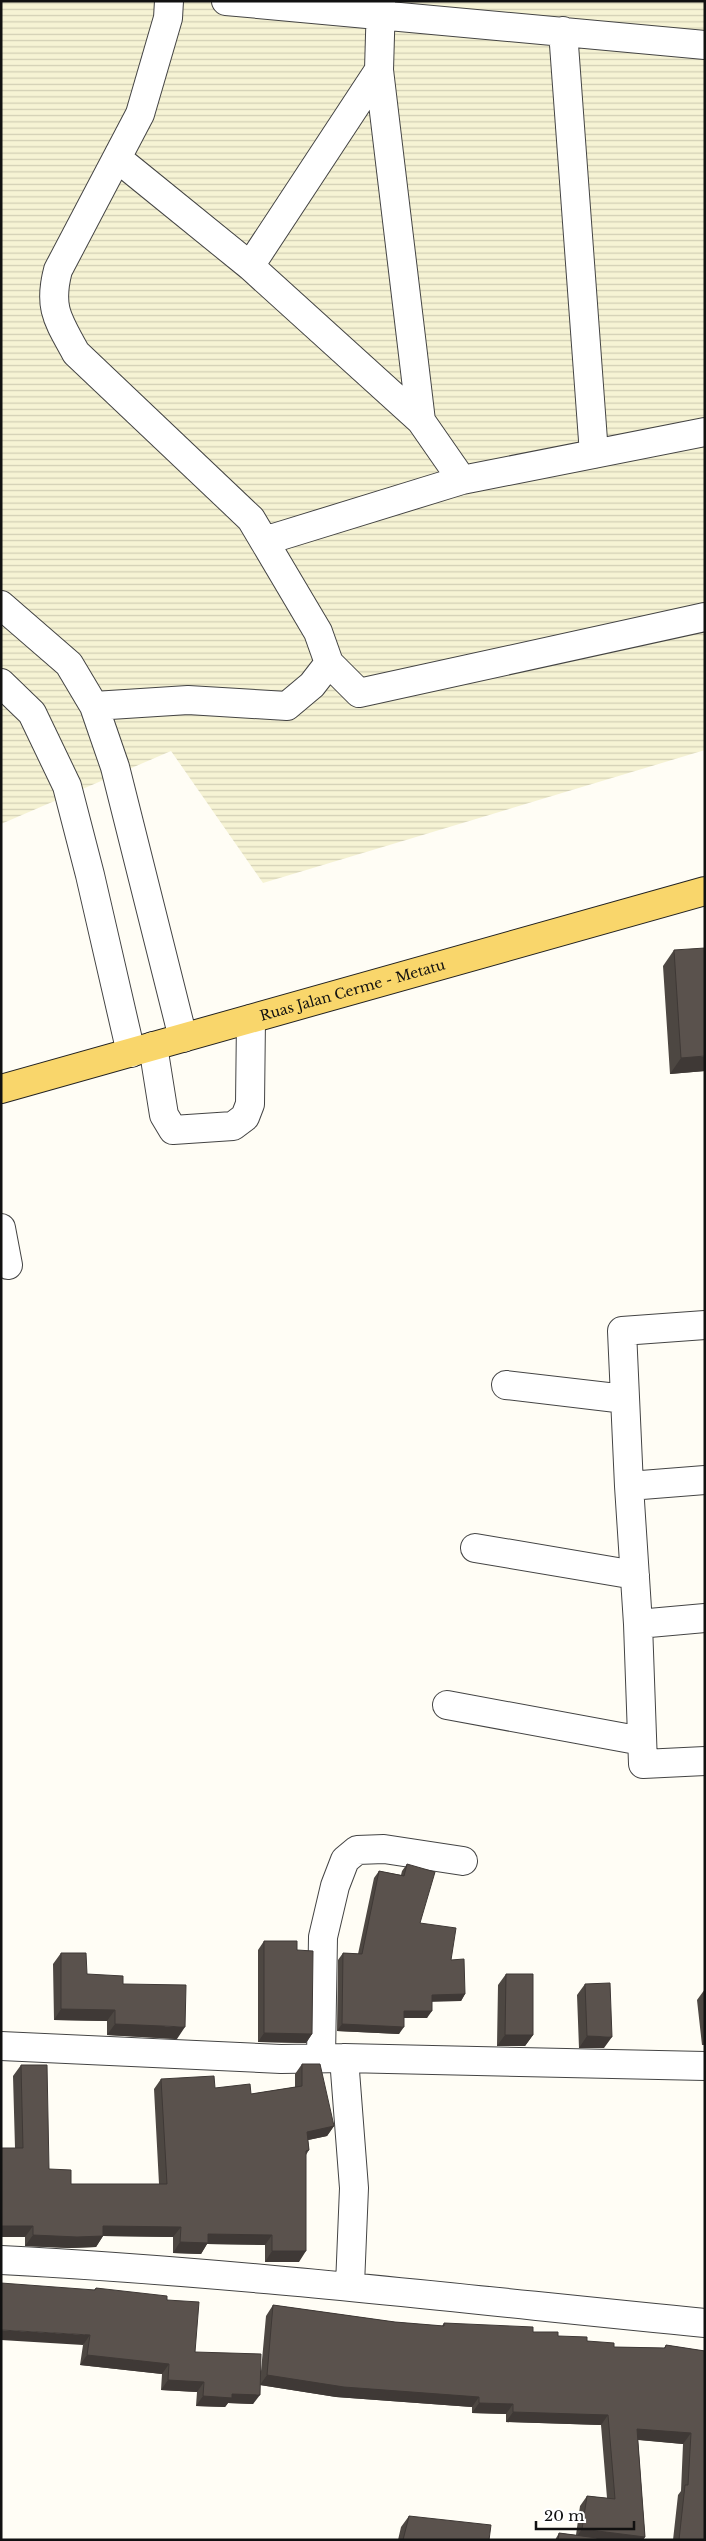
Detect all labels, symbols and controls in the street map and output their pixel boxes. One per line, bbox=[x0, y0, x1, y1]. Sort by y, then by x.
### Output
street label: Ruas Jalan Cerme - Metatu bbox=[258, 955, 448, 1025]
scale bar bbox=[536, 2498, 634, 2530]
text: 20 m bbox=[544, 2506, 584, 2525]

